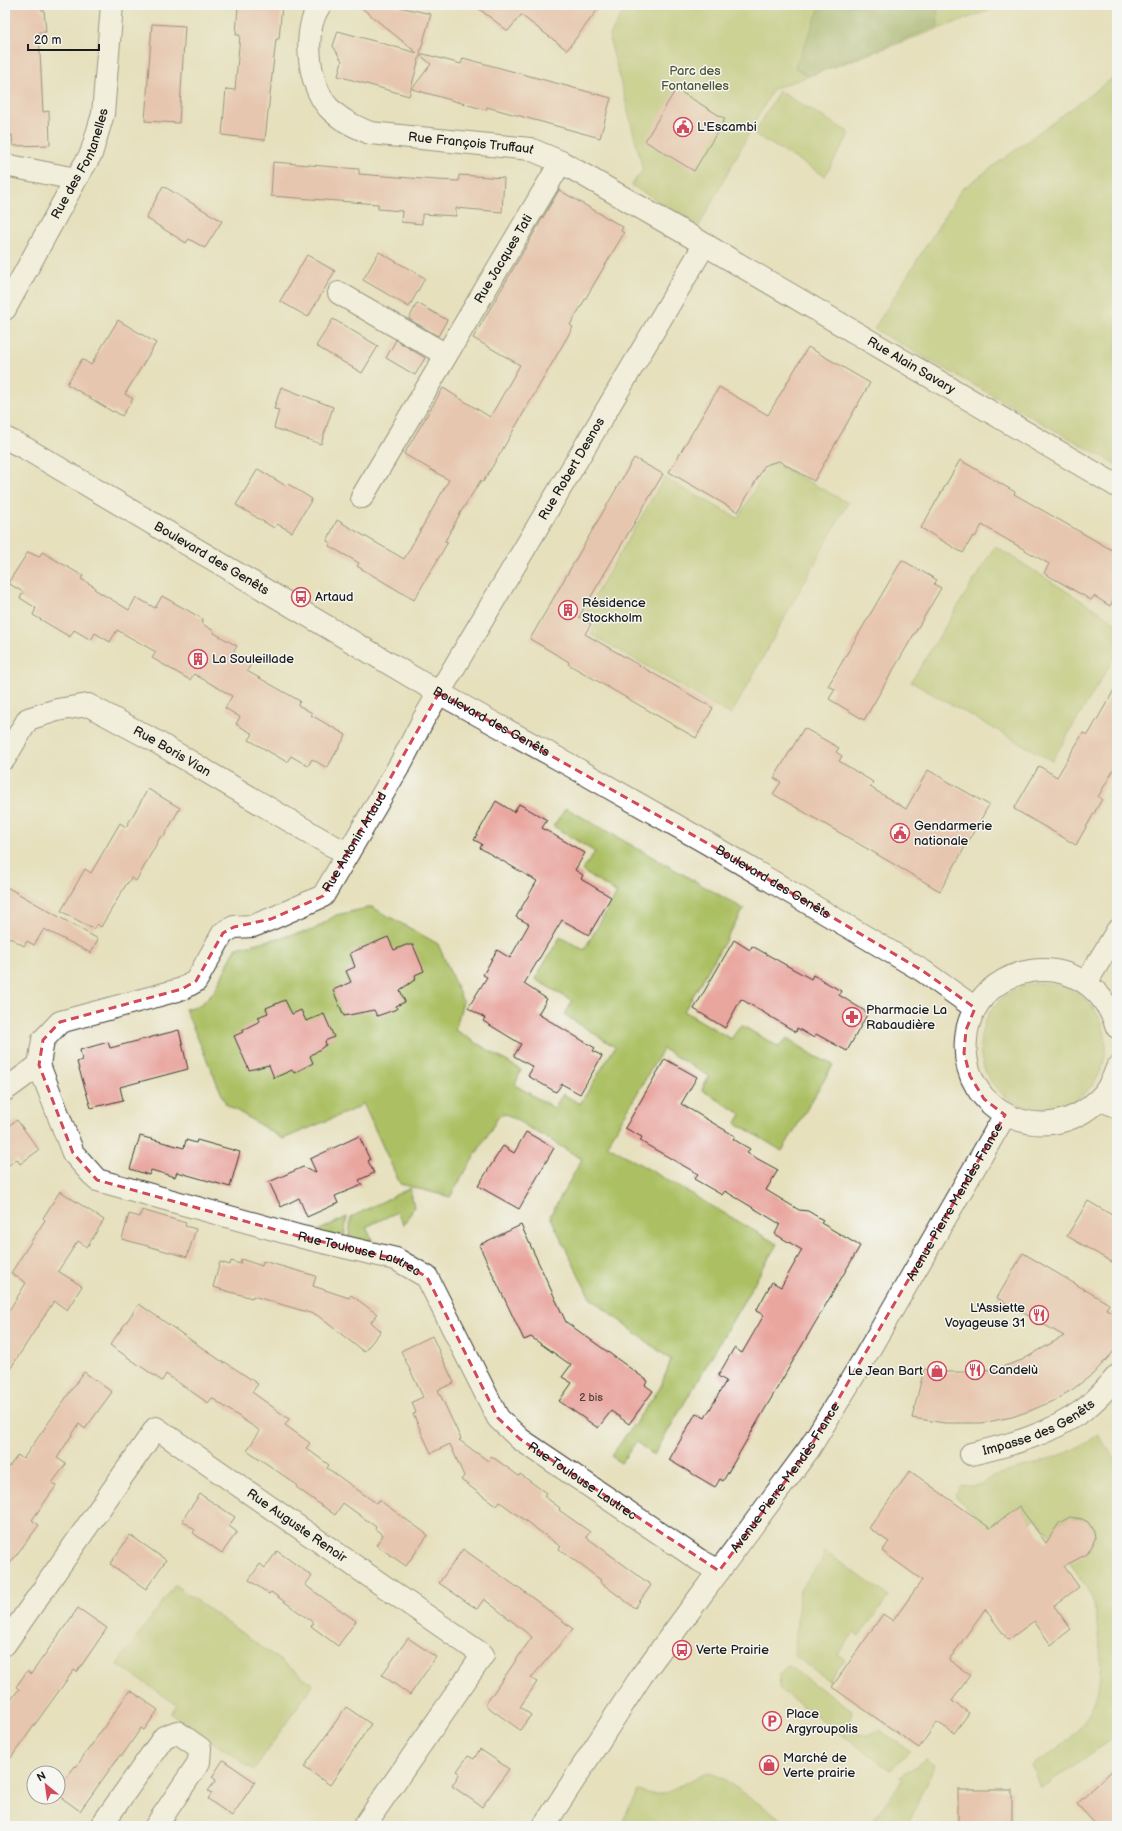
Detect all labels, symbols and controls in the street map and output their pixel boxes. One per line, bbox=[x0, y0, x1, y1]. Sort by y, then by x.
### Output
scale bar bbox=[28, 26, 99, 52]
text: 20 m bbox=[34, 33, 61, 48]
park label: Parc des Fontanelles bbox=[661, 63, 730, 94]
street label: Rue des Fontanelles bbox=[48, 107, 111, 222]
public building icon: L'Escambi bbox=[672, 116, 694, 138]
place label: L'Escambi bbox=[697, 119, 757, 135]
street label: Rue François Truffaut bbox=[407, 129, 536, 158]
street label: Rue Jacques Tati bbox=[471, 211, 536, 306]
street label: Rue Alain Savary bbox=[864, 333, 958, 397]
street label: Rue Robert Desnos bbox=[535, 414, 609, 523]
street label: Boulevard des Genêts bbox=[151, 518, 272, 599]
bus stop icon: Artaud bbox=[290, 586, 312, 608]
place label: Artaud bbox=[315, 589, 353, 605]
place label: Résidence Stockholm bbox=[582, 595, 646, 626]
building icon: Résidence Stockholm bbox=[557, 599, 579, 621]
building icon: La Souleillade bbox=[187, 648, 209, 670]
place label: La Souleillade bbox=[212, 651, 294, 667]
street label: Boulevard des Genêts bbox=[430, 683, 553, 761]
street label: Rue Boris Vian bbox=[130, 723, 214, 780]
street label: Rue Antonin Artaud bbox=[319, 789, 390, 895]
place label: Gendarmerie nationale bbox=[914, 818, 992, 849]
public building icon: Gendarmerie nationale bbox=[889, 822, 911, 844]
street label: Boulevard des Genêts bbox=[712, 842, 834, 922]
place label: Pharmacie La Rabaudière bbox=[866, 1002, 947, 1033]
pharmacy icon: Pharmacie La Rabaudière bbox=[841, 1006, 863, 1028]
street label: Avenue Pierre Mendès France bbox=[903, 1120, 1007, 1284]
street label: Rue Toulouse Lautrec bbox=[296, 1228, 424, 1280]
place label: L'Assiette Voyageuse 31 bbox=[945, 1300, 1025, 1331]
restaurant icon: L'Assiette Voyageuse 31 bbox=[1028, 1304, 1050, 1326]
restaurant icon: Candelù bbox=[964, 1359, 986, 1381]
shop icon: Le Jean Bart bbox=[926, 1360, 948, 1382]
place label: Candelù bbox=[989, 1362, 1038, 1378]
place label: Le Jean Bart bbox=[848, 1363, 923, 1379]
house number: 2 bis bbox=[579, 1391, 603, 1404]
street label: Impasse des Genêts bbox=[981, 1396, 1099, 1459]
street label: Avenue Pierre Mendès France bbox=[727, 1400, 843, 1556]
street label: Rue Toulouse Lautrec bbox=[525, 1439, 640, 1524]
street label: Rue Auguste Renoir bbox=[244, 1485, 350, 1566]
bus stop icon: Verte Prairie bbox=[671, 1639, 693, 1661]
place label: Verte Prairie bbox=[696, 1642, 769, 1658]
place label: Place Argyroupolis bbox=[786, 1706, 859, 1737]
parking icon: Place Argyroupolis bbox=[761, 1710, 783, 1732]
place label: Marché de Verte prairie bbox=[783, 1750, 855, 1781]
shop icon: Marché de Verte prairie bbox=[758, 1754, 780, 1776]
north arrow bbox=[26, 1765, 66, 1805]
text: N bbox=[35, 1769, 48, 1784]

